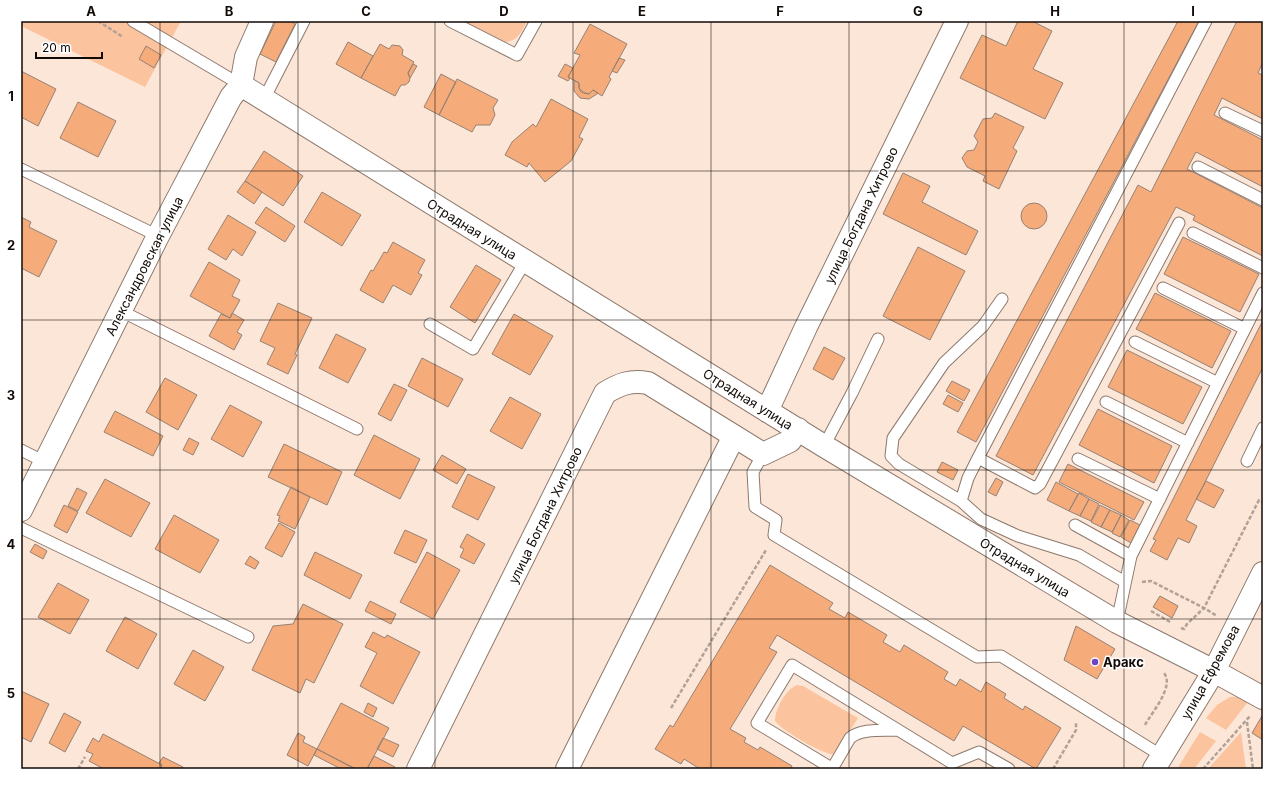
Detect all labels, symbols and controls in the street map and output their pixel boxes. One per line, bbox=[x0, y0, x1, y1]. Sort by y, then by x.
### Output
text: A bbox=[86, 3, 96, 19]
text: B bbox=[225, 3, 234, 19]
text: C bbox=[361, 3, 371, 19]
text: D bbox=[499, 3, 509, 19]
text: E bbox=[638, 3, 646, 19]
text: F bbox=[776, 3, 784, 19]
text: G bbox=[913, 3, 923, 19]
text: H bbox=[1050, 3, 1060, 19]
text: I bbox=[1191, 3, 1195, 19]
scale bar bbox=[36, 34, 102, 60]
text: 20 m bbox=[42, 40, 71, 55]
text: 1 bbox=[8, 88, 14, 104]
street label: улица Богдана Хитрово bbox=[821, 144, 901, 286]
street label: Александровская улица bbox=[102, 194, 186, 338]
street label: Отрадная улица bbox=[424, 195, 520, 263]
text: 2 bbox=[7, 237, 15, 253]
street label: Отрадная улица bbox=[700, 365, 796, 433]
text: 3 bbox=[7, 387, 15, 403]
street label: улица Богдана Хитрово bbox=[505, 444, 585, 586]
street label: Отрадная улица bbox=[977, 534, 1073, 600]
text: 4 bbox=[7, 536, 16, 552]
street label: улица Ефремова bbox=[1177, 622, 1243, 722]
place label: Аракc bbox=[1103, 654, 1144, 670]
marker: Аракc bbox=[1090, 657, 1100, 667]
text: 5 bbox=[7, 685, 15, 701]

